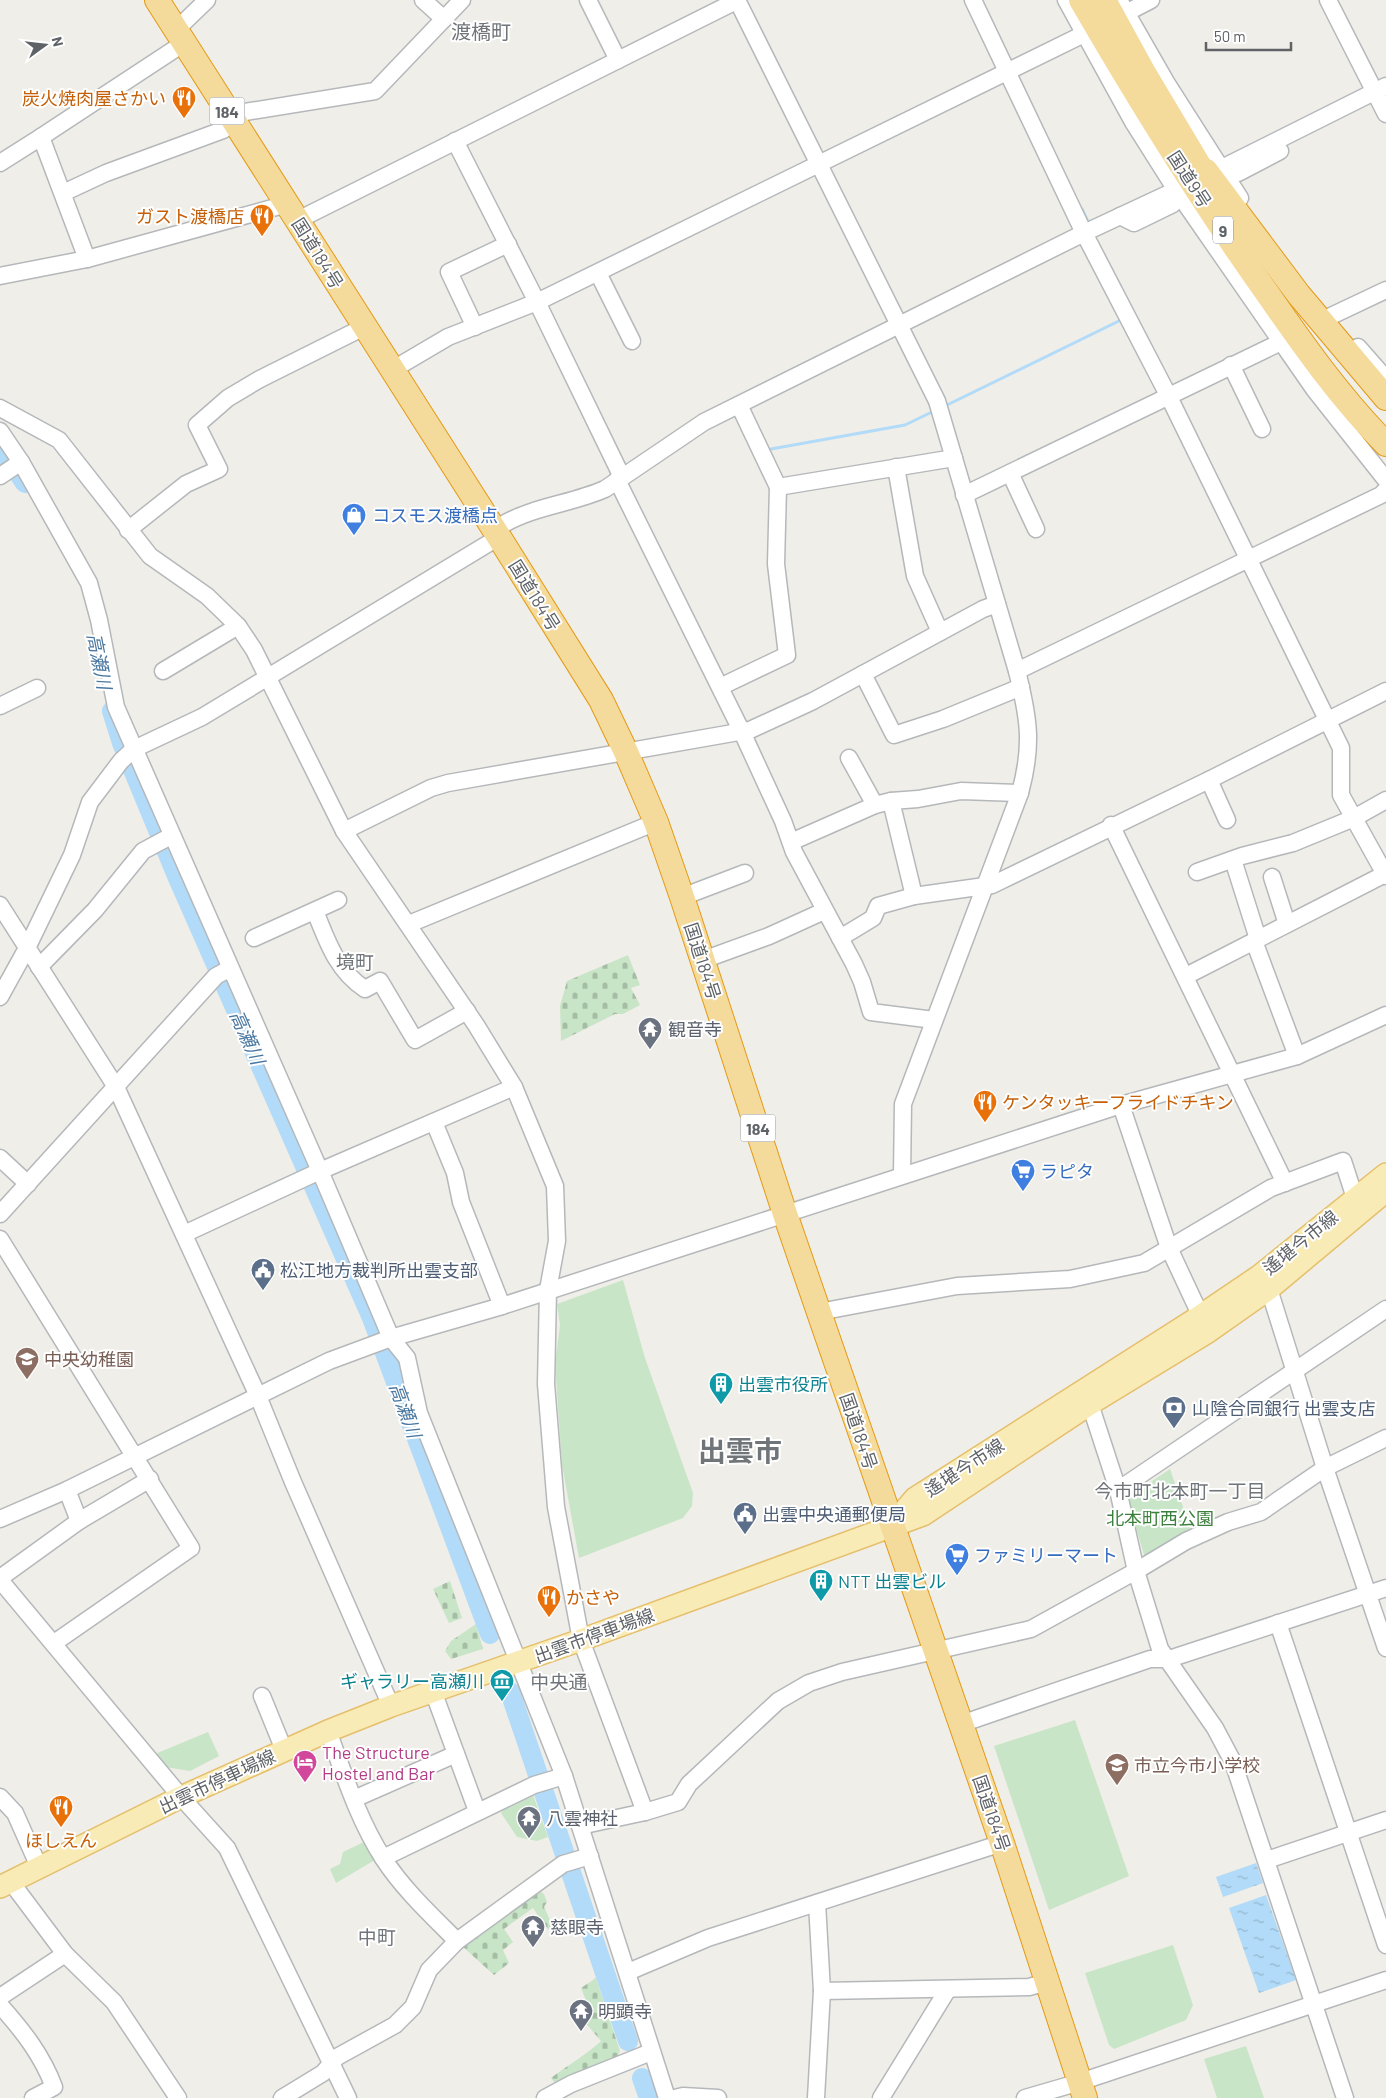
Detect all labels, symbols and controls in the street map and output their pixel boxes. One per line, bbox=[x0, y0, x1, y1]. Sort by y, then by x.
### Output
district label: 渡橋町 bbox=[451, 19, 511, 43]
north arrow bbox=[20, 20, 70, 70]
scale bar bbox=[1206, 20, 1291, 52]
text: 50 m bbox=[1214, 27, 1246, 45]
text: N bbox=[49, 35, 67, 48]
restaurant icon: 炭火焼肉屋さかい bbox=[171, 85, 197, 119]
place label: 炭火焼肉屋さかい bbox=[22, 87, 166, 109]
road number: 184 bbox=[210, 98, 244, 124]
street label: 国道9号 bbox=[1164, 146, 1216, 212]
restaurant icon: ガスト渡橋店 bbox=[249, 203, 275, 237]
place label: ガスト渡橋店 bbox=[136, 205, 244, 227]
street label: 国道184号 bbox=[288, 213, 348, 293]
road number: 9 bbox=[1213, 216, 1233, 244]
shop icon: コスモス渡橋点 bbox=[341, 502, 367, 536]
place label: コスモス渡橋点 bbox=[372, 504, 498, 526]
street label: 国道184号 bbox=[505, 555, 565, 635]
water label: 高瀬川 bbox=[83, 631, 117, 693]
street label: 国道184号 bbox=[680, 920, 726, 1002]
district label: 境町 bbox=[336, 950, 374, 973]
water label: 高瀬川 bbox=[226, 1006, 271, 1070]
temple icon: 観音寺 bbox=[637, 1016, 663, 1050]
place label: 観音寺 bbox=[668, 1018, 722, 1040]
restaurant icon: ケンタッキーフライドチキン bbox=[972, 1089, 998, 1123]
place label: ケンタッキーフライドチキン bbox=[1002, 1091, 1234, 1113]
road number: 184 bbox=[740, 1114, 776, 1142]
supermarket icon: ラピタ bbox=[1010, 1158, 1036, 1192]
place label: ラピタ bbox=[1040, 1160, 1094, 1182]
street label: 遙堪今市線 bbox=[1258, 1205, 1342, 1279]
public building icon: 松江地方裁判所出雲支部 bbox=[250, 1257, 276, 1291]
place label: 松江地方裁判所出雲支部 bbox=[280, 1259, 478, 1281]
school or university icon: 中央幼稚園 bbox=[14, 1346, 40, 1380]
place label: 中央幼稚園 bbox=[44, 1348, 134, 1370]
building icon: 出雲市役所 bbox=[708, 1371, 734, 1405]
place label: 出雲市役所 bbox=[738, 1373, 828, 1395]
water label: 高瀬川 bbox=[385, 1379, 427, 1443]
street label: 国道184号 bbox=[836, 1390, 882, 1472]
bank icon: 山陰合同銀行 出雲支店 bbox=[1161, 1395, 1187, 1429]
place label: 山陰合同銀行 出雲支店 bbox=[1192, 1397, 1376, 1419]
district label: 出雲市 bbox=[698, 1433, 782, 1467]
street label: 遙堪今市線 bbox=[920, 1433, 1008, 1501]
district label: 今市町北本町一丁目 bbox=[1094, 1479, 1266, 1502]
public building icon: 出雲中央通郵便局 bbox=[732, 1501, 758, 1535]
place label: 出雲中央通郵便局 bbox=[762, 1503, 906, 1525]
park label: 北本町西公園 bbox=[1106, 1507, 1214, 1529]
supermarket icon: ファミリーマート bbox=[944, 1542, 970, 1576]
place label: ファミリーマート bbox=[974, 1544, 1118, 1566]
building icon: NTT 出雲ビル bbox=[808, 1568, 834, 1602]
place label: NTT 出雲ビル bbox=[838, 1570, 946, 1592]
restaurant icon: かさや bbox=[536, 1584, 562, 1618]
place label: かさや bbox=[566, 1586, 620, 1608]
street label: 出雲市停車場線 bbox=[531, 1603, 657, 1667]
museum icon: ギャラリー高瀬川 bbox=[489, 1668, 515, 1702]
place label: ギャラリー高瀬川 bbox=[340, 1670, 484, 1692]
district label: 中央通 bbox=[530, 1670, 588, 1693]
place label: The Structure Hostel and Bar bbox=[322, 1741, 435, 1784]
street label: 出雲市停車場線 bbox=[155, 1744, 279, 1818]
hotel icon: The Structure Hostel and Bar bbox=[292, 1749, 318, 1783]
school or university icon: 市立今市小学校 bbox=[1104, 1752, 1130, 1786]
place label: 市立今市小学校 bbox=[1134, 1754, 1260, 1776]
street label: 国道184号 bbox=[969, 1772, 1015, 1854]
restaurant icon: ほしえん bbox=[48, 1794, 74, 1828]
temple icon: 八雲神社 bbox=[516, 1805, 542, 1839]
place label: 八雲神社 bbox=[546, 1807, 618, 1829]
place label: ほしえん bbox=[25, 1829, 97, 1851]
temple icon: 慈眼寺 bbox=[520, 1914, 546, 1948]
place label: 慈眼寺 bbox=[550, 1916, 604, 1938]
district label: 中町 bbox=[358, 1925, 396, 1948]
temple icon: 明顕寺 bbox=[568, 1998, 594, 2032]
place label: 明顕寺 bbox=[598, 2000, 652, 2022]

